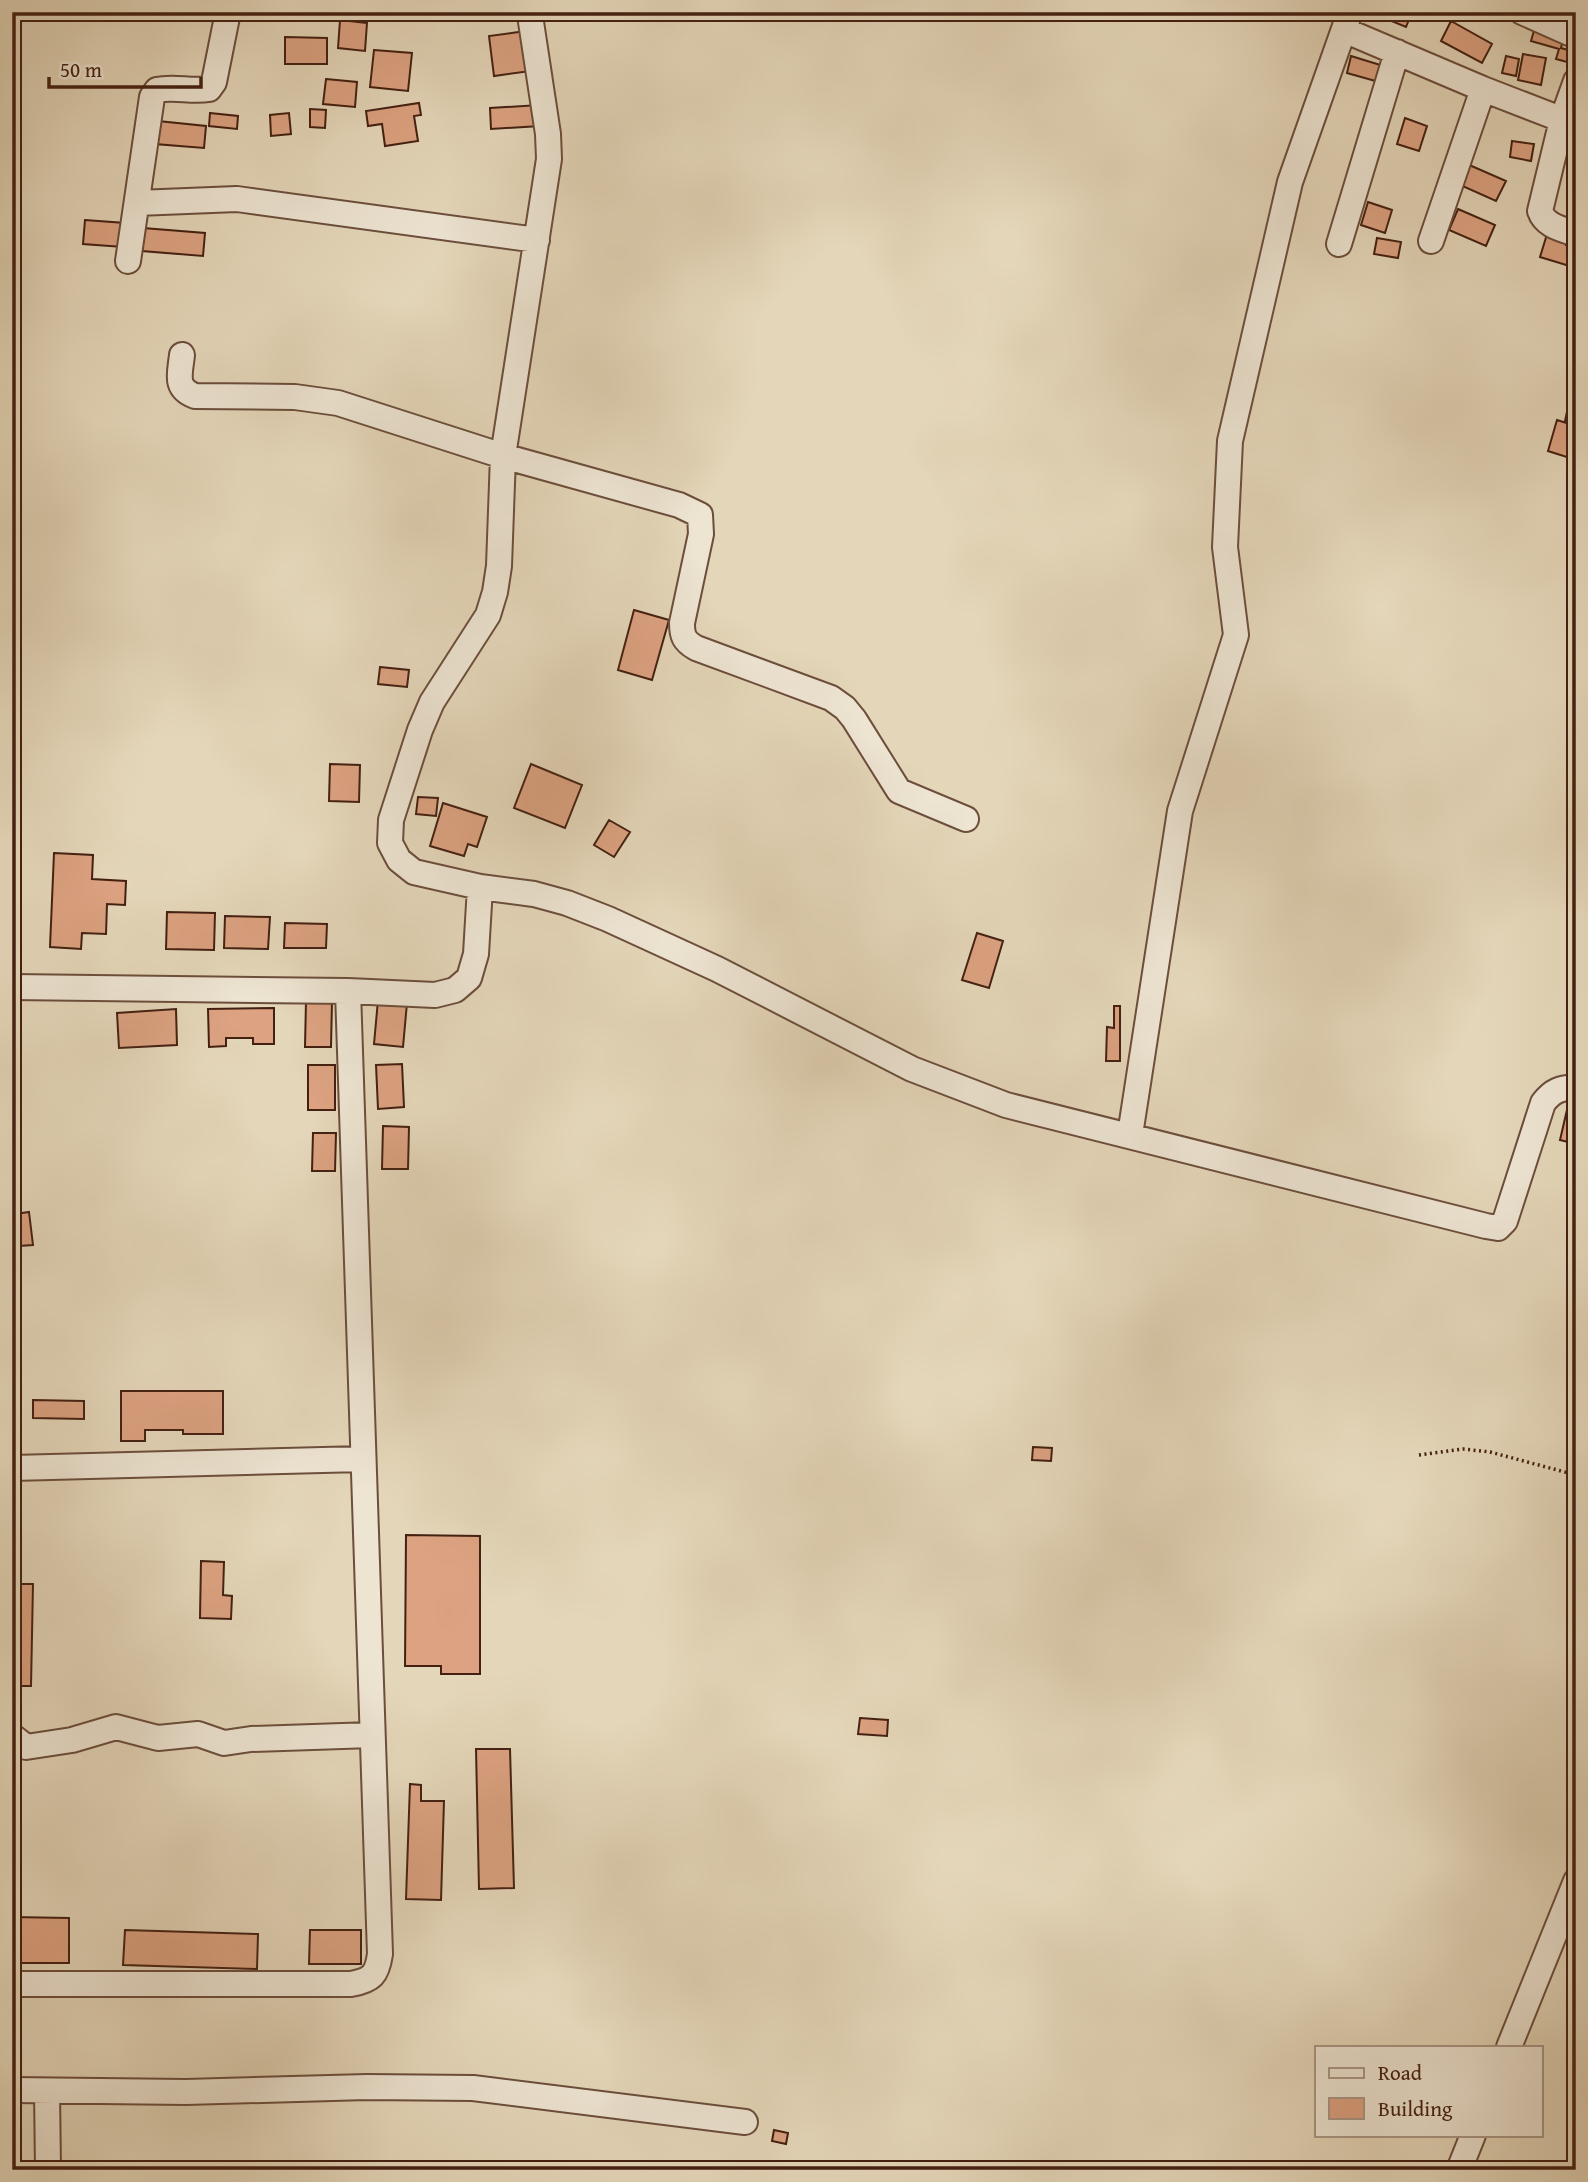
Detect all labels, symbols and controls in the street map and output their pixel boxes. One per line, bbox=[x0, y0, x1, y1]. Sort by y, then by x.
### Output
scale bar bbox=[49, 46, 201, 90]
text: 50 m bbox=[60, 54, 102, 85]
legend bbox=[1315, 2046, 1542, 2136]
text: Road bbox=[1378, 2057, 1423, 2088]
text: Building bbox=[1378, 2093, 1453, 2124]

